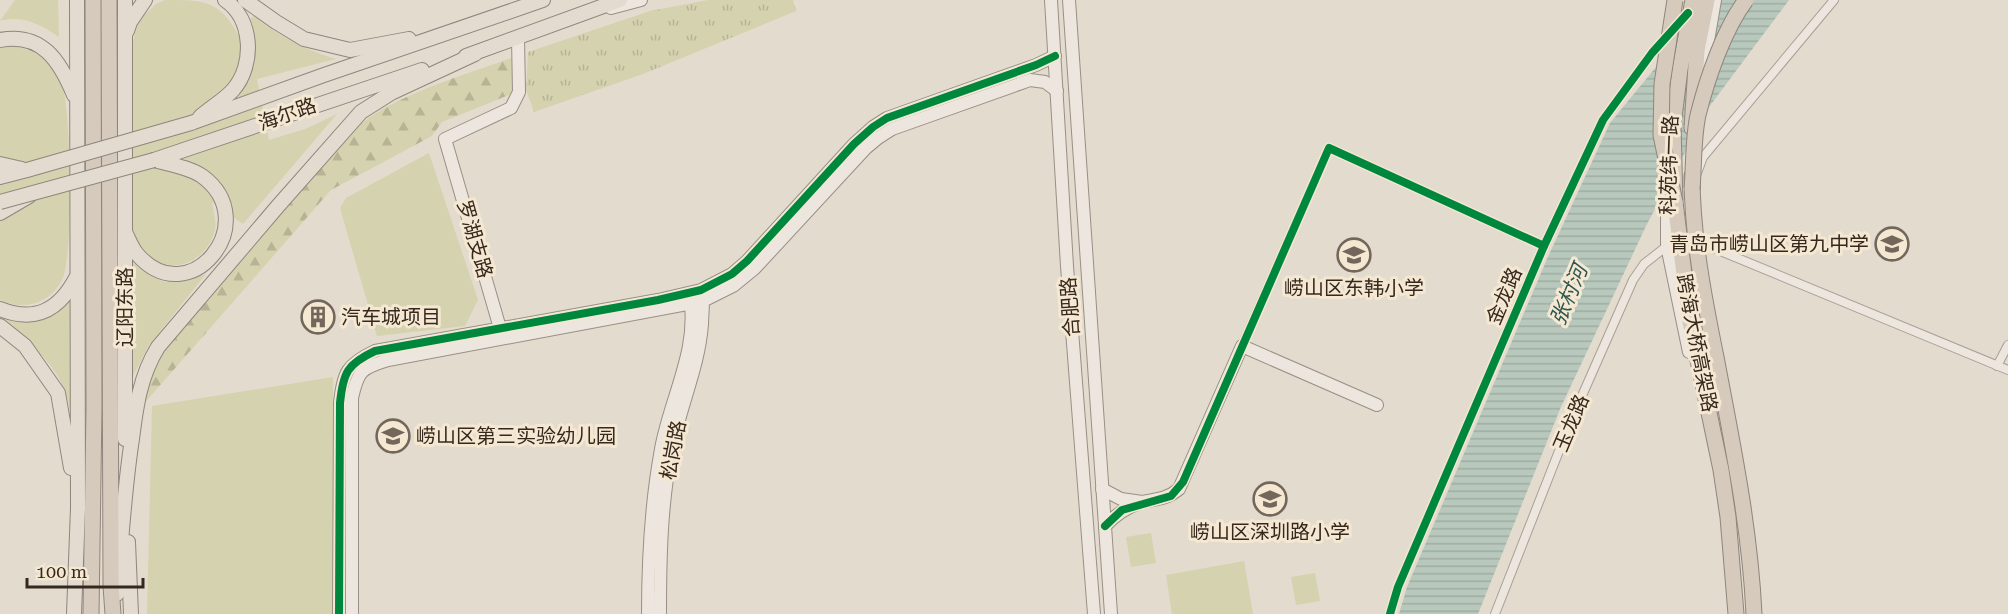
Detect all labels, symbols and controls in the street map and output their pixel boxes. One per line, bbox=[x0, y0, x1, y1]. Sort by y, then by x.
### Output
street label: 海尔路 bbox=[255, 93, 319, 135]
street label: 科苑纬一路 bbox=[1655, 115, 1683, 215]
street label: 罗湖支路 bbox=[452, 197, 498, 281]
school or university icon: 青岛市崂山区第九中学 bbox=[1874, 226, 1910, 262]
place label: 青岛市崂山区第九中学 bbox=[1669, 232, 1869, 256]
school or university icon: 崂山区东韩小学 bbox=[1336, 237, 1372, 273]
water label: 张村河 bbox=[1546, 258, 1594, 329]
street label: 金龙路 bbox=[1481, 264, 1527, 328]
street label: 辽阳东路 bbox=[113, 267, 137, 347]
street label: 跨海大桥高架路 bbox=[1672, 272, 1722, 414]
street label: 合肥路 bbox=[1056, 276, 1084, 338]
place label: 崂山区东韩小学 bbox=[1284, 276, 1424, 300]
building icon: 汽车城项目 bbox=[300, 299, 336, 335]
place label: 汽车城项目 bbox=[341, 305, 441, 329]
street label: 玉龙路 bbox=[1548, 391, 1594, 455]
school or university icon: 崂山区第三实验幼儿园 bbox=[375, 418, 411, 454]
street label: 松岗路 bbox=[655, 418, 691, 482]
place label: 崂山区第三实验幼儿园 bbox=[416, 424, 616, 448]
school or university icon: 崂山区深圳路小学 bbox=[1252, 481, 1288, 517]
place label: 崂山区深圳路小学 bbox=[1190, 520, 1350, 544]
scale bar bbox=[27, 551, 142, 589]
text: 100 m bbox=[36, 561, 87, 582]

